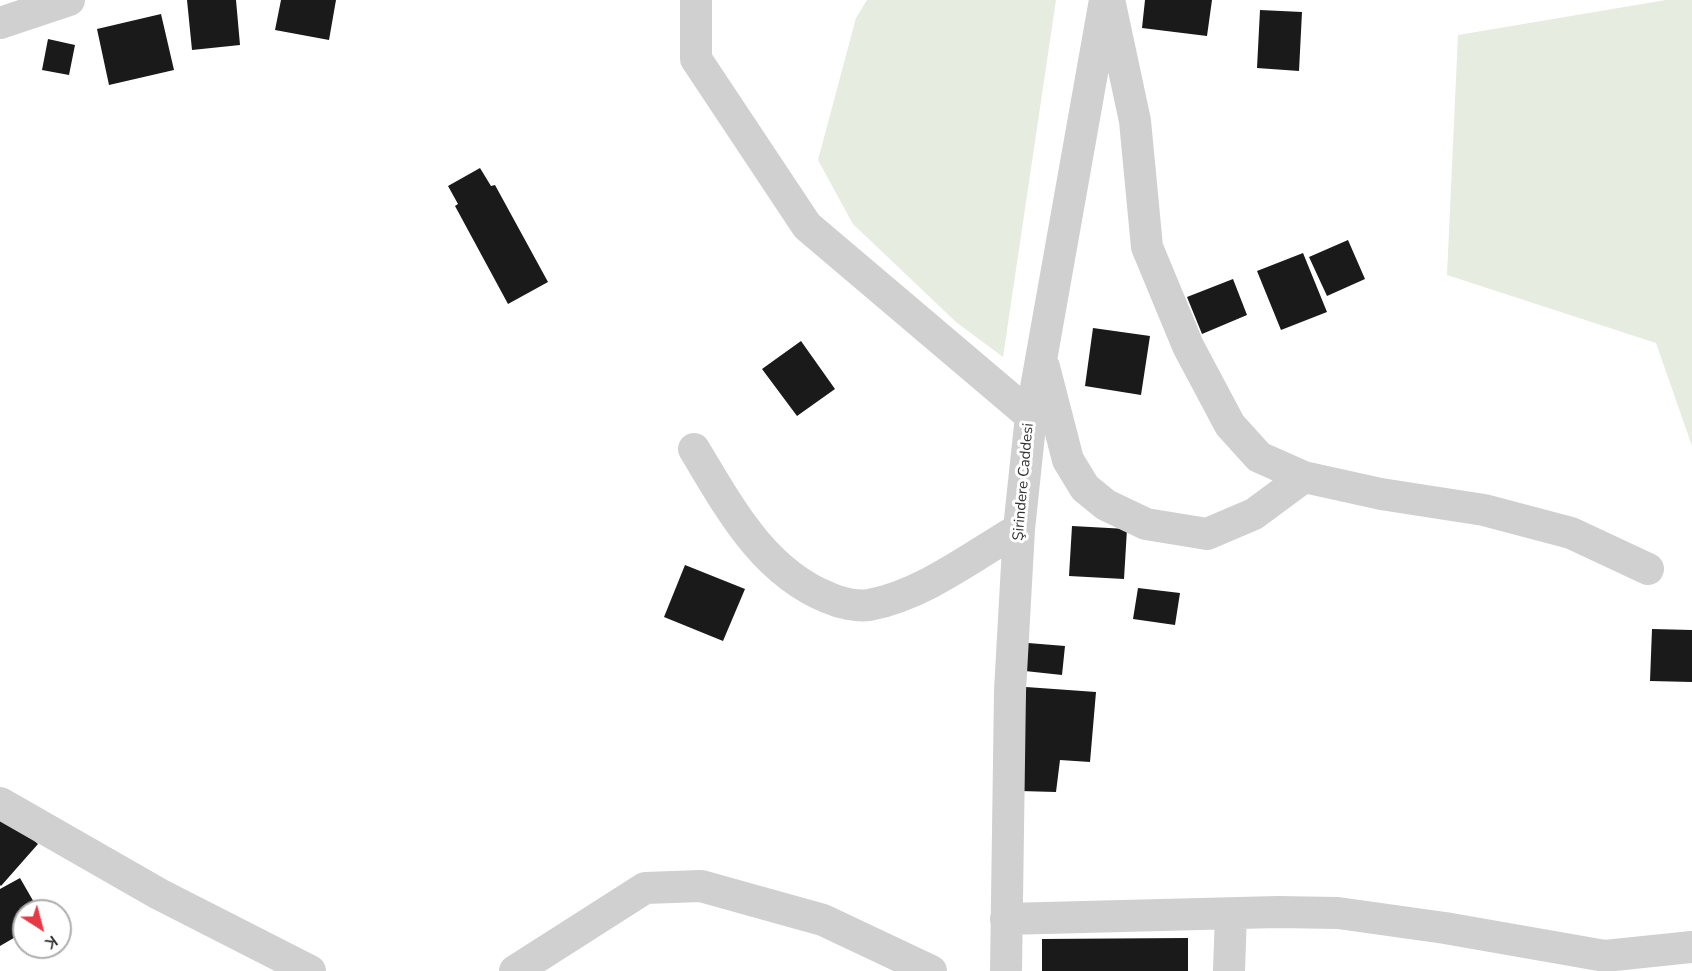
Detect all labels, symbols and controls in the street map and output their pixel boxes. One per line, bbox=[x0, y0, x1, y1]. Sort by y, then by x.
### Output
street label: Şirindere Caddesi bbox=[1010, 423, 1038, 541]
north arrow bbox=[12, 899, 72, 959]
text: K bbox=[41, 930, 62, 954]

